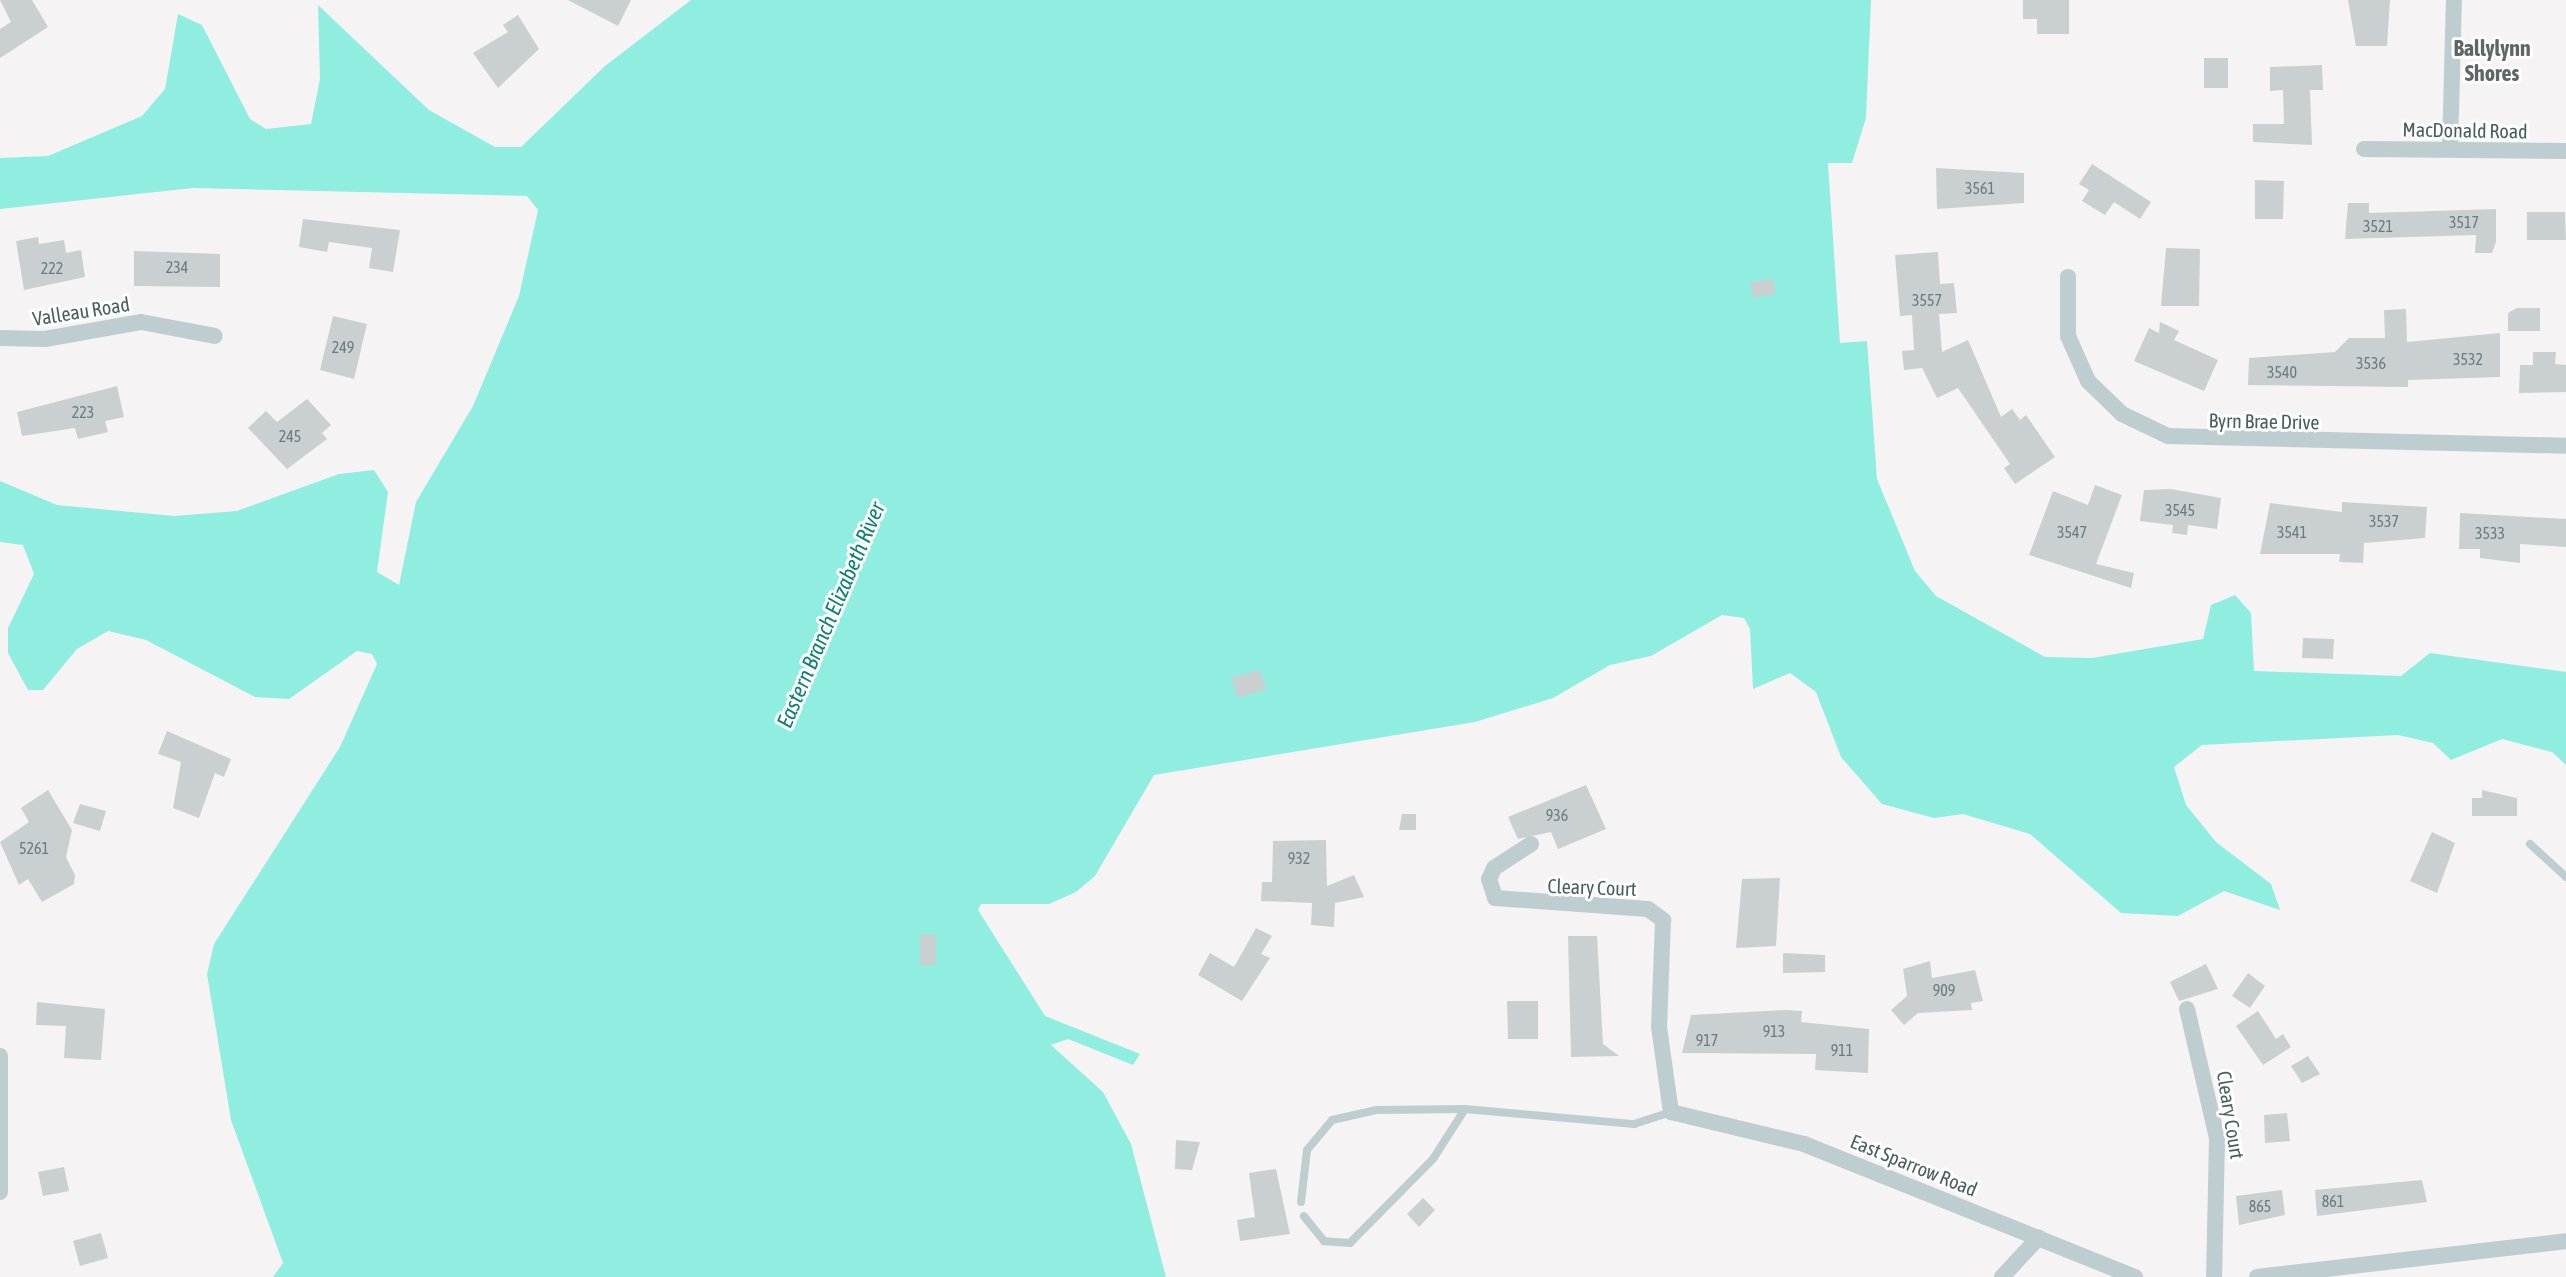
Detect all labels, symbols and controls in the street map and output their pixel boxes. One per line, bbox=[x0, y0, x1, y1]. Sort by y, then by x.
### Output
district label: Ballylynn Shores bbox=[2453, 35, 2531, 86]
street label: MacDonald Road bbox=[2402, 117, 2528, 143]
house number: 3561 bbox=[1965, 178, 1995, 198]
house number: 3517 bbox=[2449, 212, 2479, 232]
house number: 3521 bbox=[2363, 216, 2393, 236]
house number: 234 bbox=[166, 257, 188, 277]
house number: 222 bbox=[41, 258, 63, 278]
house number: 3557 bbox=[1912, 290, 1942, 310]
street label: Valleau Road bbox=[31, 291, 131, 331]
house number: 249 bbox=[332, 337, 354, 357]
house number: 3532 bbox=[2453, 349, 2483, 369]
house number: 3536 bbox=[2356, 353, 2386, 373]
house number: 3540 bbox=[2267, 362, 2297, 382]
house number: 223 bbox=[72, 402, 94, 422]
street label: Byrn Brae Drive bbox=[2208, 408, 2320, 434]
house number: 245 bbox=[279, 426, 301, 446]
water label: Eastern Branch Elizabeth River bbox=[771, 498, 891, 732]
house number: 3545 bbox=[2165, 500, 2195, 520]
house number: 3537 bbox=[2369, 511, 2399, 531]
house number: 3547 bbox=[2057, 522, 2087, 542]
house number: 3541 bbox=[2277, 522, 2307, 542]
house number: 3533 bbox=[2475, 523, 2505, 543]
house number: 936 bbox=[1546, 805, 1568, 825]
house number: 5261 bbox=[19, 838, 49, 858]
house number: 932 bbox=[1288, 848, 1310, 868]
street label: Cleary Court bbox=[1547, 873, 1637, 901]
house number: 909 bbox=[1933, 980, 1955, 1000]
house number: 913 bbox=[1763, 1021, 1785, 1041]
house number: 917 bbox=[1696, 1030, 1718, 1050]
house number: 911 bbox=[1831, 1040, 1853, 1060]
street label: Cleary Court bbox=[2212, 1069, 2250, 1161]
street label: East Sparrow Road bbox=[1847, 1129, 1981, 1201]
house number: 861 bbox=[2322, 1191, 2344, 1211]
house number: 865 bbox=[2249, 1196, 2271, 1216]

